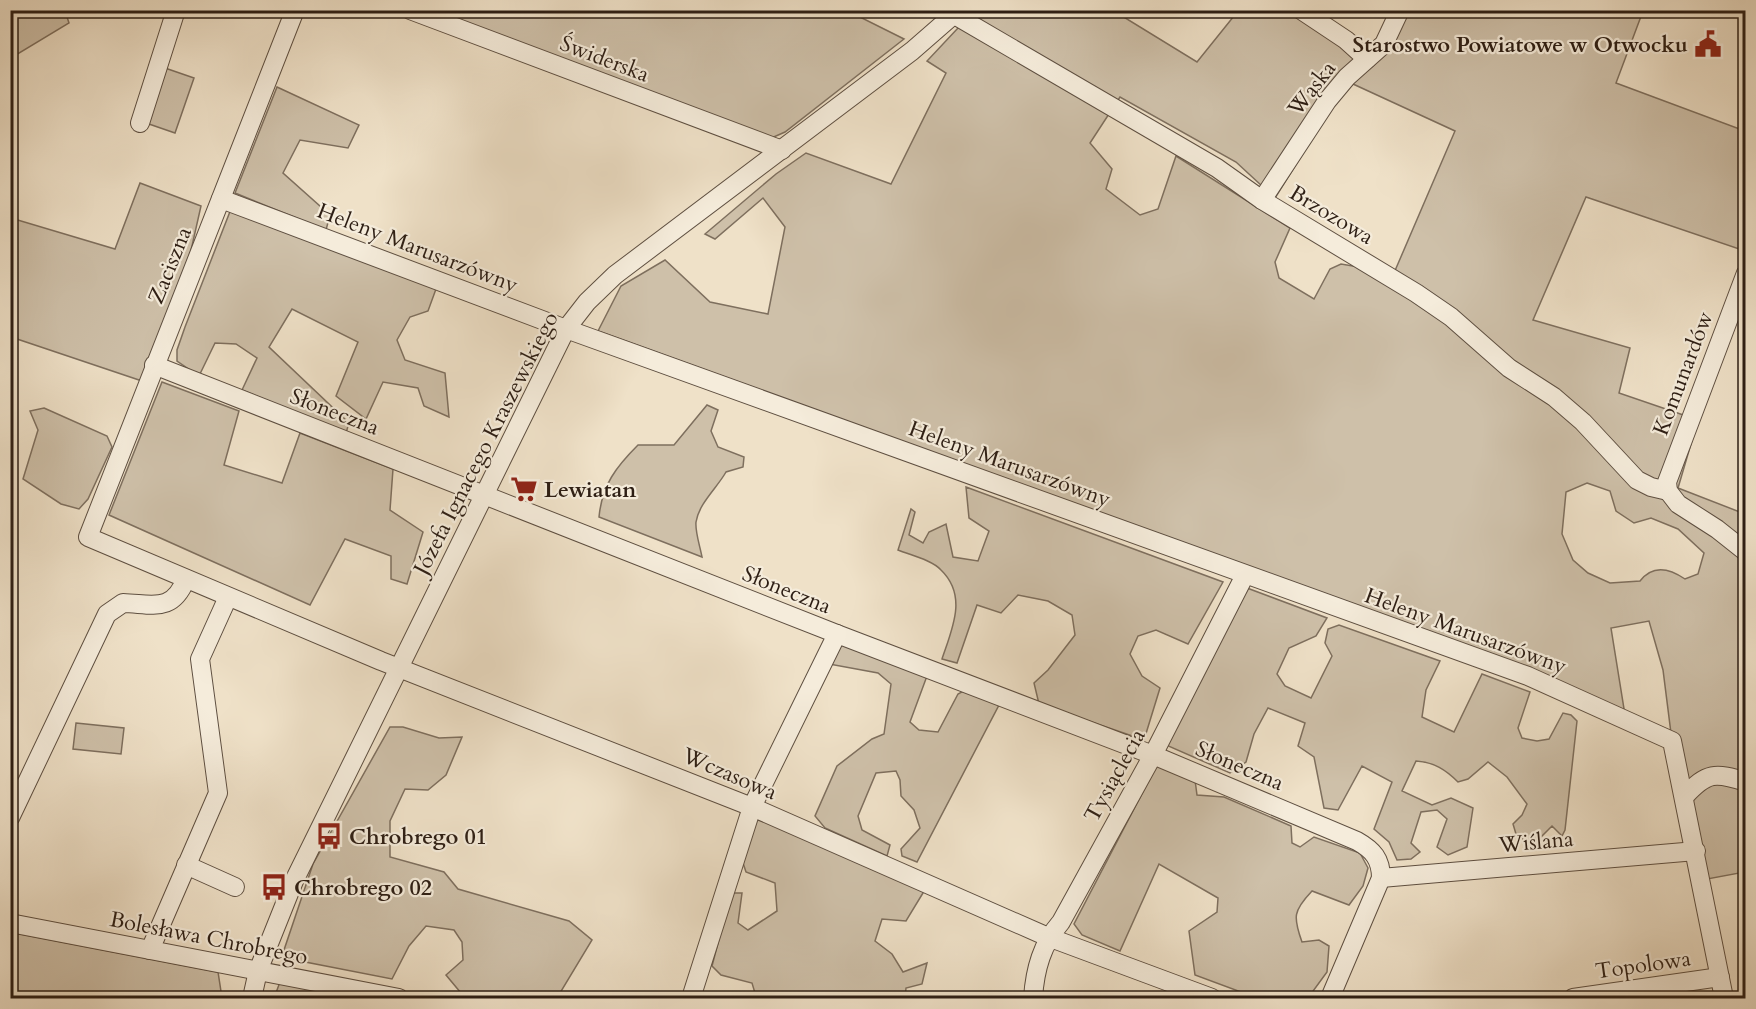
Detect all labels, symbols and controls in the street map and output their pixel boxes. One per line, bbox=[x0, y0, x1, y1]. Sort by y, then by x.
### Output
street label: Świderska bbox=[556, 28, 654, 90]
public building icon: Starostwo Powiatowe w Otwocku bbox=[1693, 29, 1723, 59]
place label: Starostwo Powiatowe w Otwocku bbox=[1353, 30, 1688, 60]
street label: Wąska bbox=[1280, 54, 1343, 123]
street label: Brzozowa bbox=[1284, 178, 1380, 252]
street label: Heleny Marusarzówny bbox=[313, 196, 523, 300]
street label: Zaciszna bbox=[141, 222, 199, 308]
street label: Józefa Ignacego Kraszewskiego bbox=[405, 307, 565, 583]
street label: Komunardów bbox=[1646, 307, 1720, 440]
street label: Słoneczna bbox=[286, 381, 384, 443]
street label: Heleny Marusarzówny bbox=[905, 413, 1115, 515]
supermarket icon: Lewiatan bbox=[509, 474, 539, 504]
place label: Lewiatan bbox=[544, 475, 636, 505]
street label: Słoneczna bbox=[738, 559, 836, 622]
street label: Heleny Marusarzówny bbox=[1361, 580, 1571, 682]
street label: Tysiąclecia bbox=[1077, 723, 1153, 827]
street label: Słoneczna bbox=[1191, 734, 1289, 798]
street label: Wczasowa bbox=[677, 740, 782, 807]
bus stop icon: Chrobrego 01 bbox=[314, 821, 344, 851]
place label: Chrobrego 01 bbox=[349, 822, 487, 852]
street label: Wiślana bbox=[1496, 824, 1575, 860]
bus stop icon: Chrobrego 02 bbox=[259, 872, 289, 902]
place label: Chrobrego 02 bbox=[294, 873, 432, 903]
street label: Bolesława Chrobrego bbox=[107, 904, 311, 972]
street label: Topolowa bbox=[1593, 943, 1693, 987]

